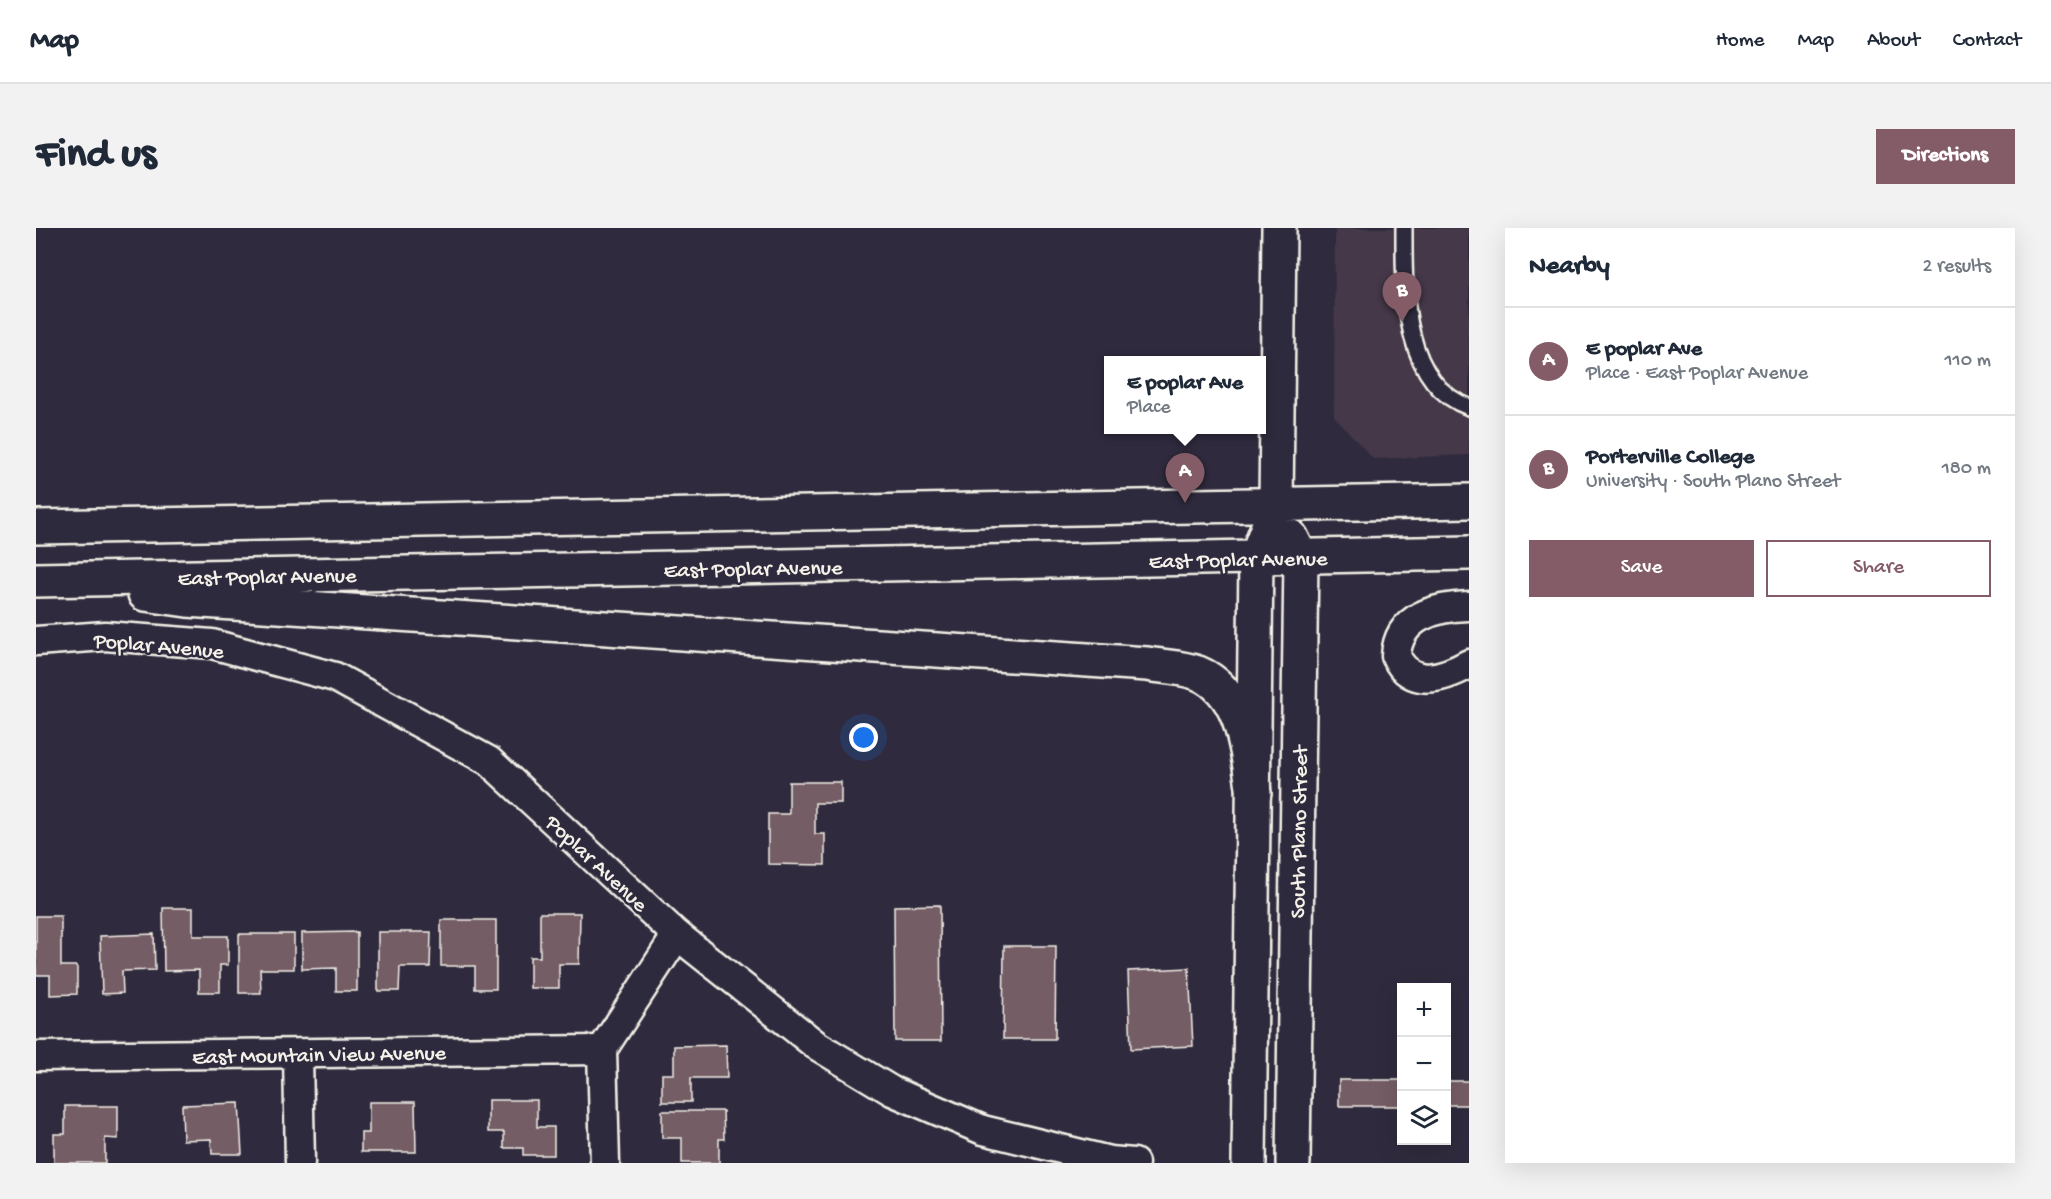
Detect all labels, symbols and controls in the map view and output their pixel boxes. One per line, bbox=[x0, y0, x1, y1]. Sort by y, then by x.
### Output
text: Map bbox=[30, 25, 79, 58]
text: Home bbox=[1716, 29, 1764, 54]
text: Map bbox=[1797, 29, 1834, 54]
text: About bbox=[1867, 29, 1920, 54]
text: Contact bbox=[1953, 29, 2021, 54]
button: Directions bbox=[1876, 129, 2015, 184]
text: Find us bbox=[36, 132, 156, 181]
text: Nearby bbox=[1529, 252, 1610, 283]
text: 2 results bbox=[1922, 256, 1991, 279]
pin: B bbox=[1382, 272, 1422, 322]
text: E poplar Ave bbox=[1586, 337, 1702, 363]
text: A bbox=[1543, 350, 1554, 373]
text: 110 m bbox=[1945, 350, 1991, 373]
popup bbox=[1104, 356, 1266, 434]
text: Place · East Poplar Avenue bbox=[1586, 363, 1808, 386]
text: E poplar Ave bbox=[1127, 371, 1243, 397]
text: Place bbox=[1127, 397, 1171, 420]
text: Porterville College bbox=[1586, 445, 1754, 471]
pin: A bbox=[1166, 454, 1204, 503]
text: B bbox=[1543, 458, 1554, 481]
text: 180 m bbox=[1942, 458, 1991, 481]
text: University · South Plano Street bbox=[1586, 471, 1840, 494]
button: Save bbox=[1529, 540, 1754, 597]
button: Share bbox=[1766, 540, 1991, 597]
street label: East Poplar Avenue bbox=[1148, 547, 1328, 577]
street label: East Poplar Avenue bbox=[663, 556, 843, 586]
street label: East Poplar Avenue bbox=[177, 564, 357, 594]
street label: Poplar Avenue bbox=[91, 629, 225, 667]
your location bbox=[849, 723, 878, 752]
street label: South Plano Street bbox=[1286, 743, 1316, 919]
street label: Poplar Avenue bbox=[538, 810, 652, 919]
map controls bbox=[1397, 983, 1451, 1145]
button: + bbox=[1397, 983, 1451, 1037]
button: − bbox=[1397, 1037, 1451, 1091]
street label: East Mountain View Avenue bbox=[192, 1042, 447, 1072]
button: layers bbox=[1397, 1091, 1451, 1145]

